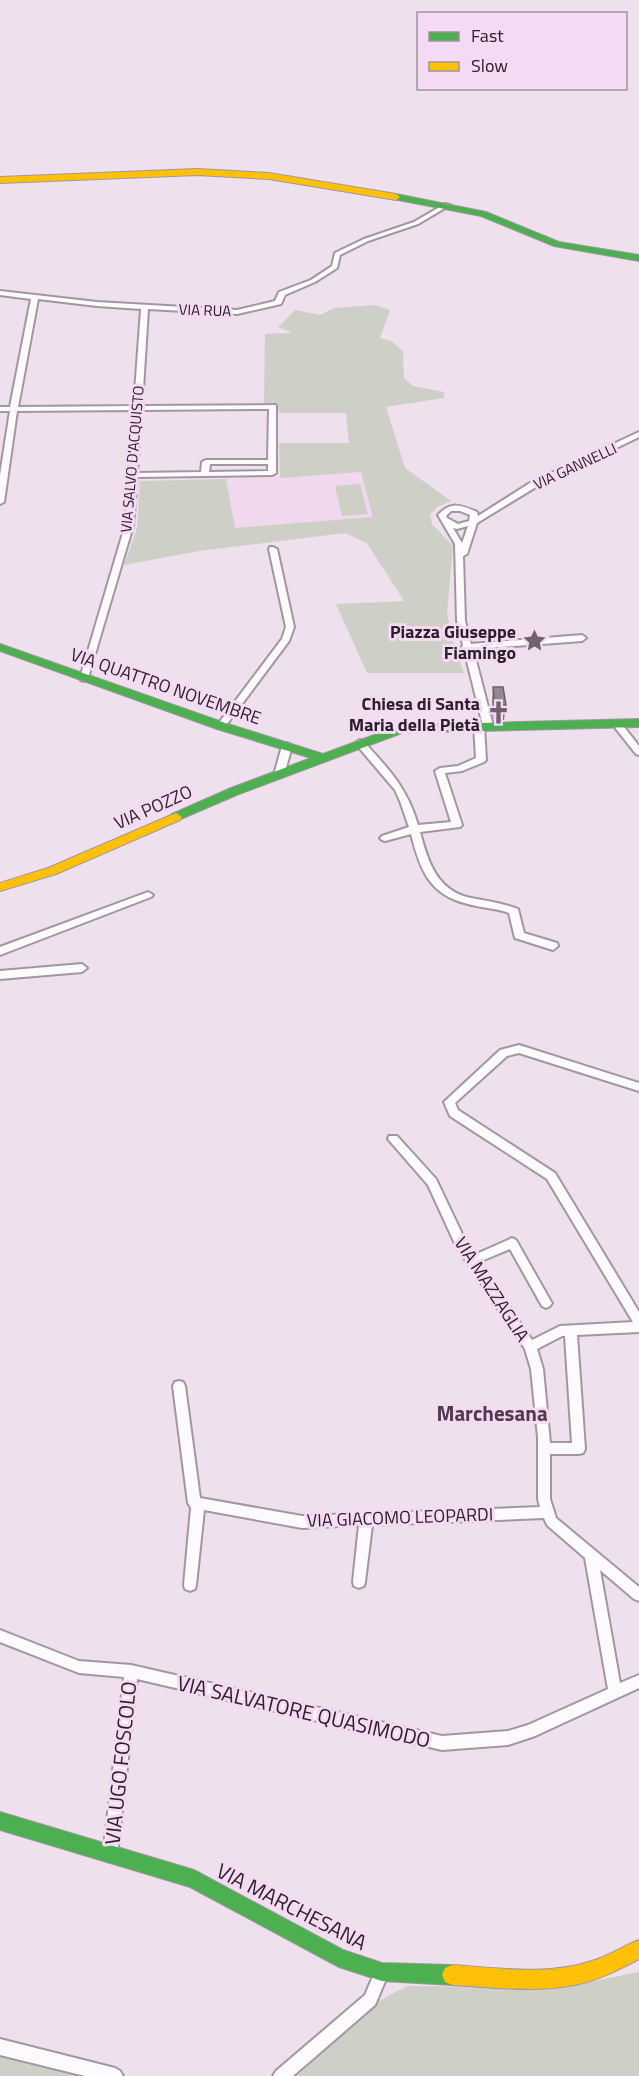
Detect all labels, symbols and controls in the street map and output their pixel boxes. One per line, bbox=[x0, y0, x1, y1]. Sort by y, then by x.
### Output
legend bbox=[417, 12, 627, 90]
text: Fast bbox=[471, 22, 504, 49]
text: Slow bbox=[471, 52, 508, 79]
street label: VIA RUA bbox=[178, 298, 232, 322]
street label: VIA SALVO D'ACQUISTO bbox=[114, 384, 150, 533]
street label: VIA GANNELLI bbox=[530, 437, 620, 495]
place label: Piazza Giuseppe Fiamingo bbox=[390, 618, 516, 666]
place icon: Piazza Giuseppe Fiamingo bbox=[521, 628, 547, 654]
street label: VIA QUATTRO NOVEMBRE bbox=[67, 641, 265, 731]
place label: Chiesa di Santa Maria della Pietà bbox=[349, 690, 480, 738]
church icon: Chiesa di Santa Maria della Pietà bbox=[485, 700, 511, 726]
street label: VIA POZZO bbox=[110, 778, 196, 836]
street label: VIA MAZZAGLIA bbox=[448, 1231, 536, 1347]
district label: Marchesana bbox=[436, 1397, 548, 1429]
street label: VIA GIACOMO LEOPARDI bbox=[306, 1500, 494, 1534]
street label: VIA SALVATORE QUASIMODO bbox=[174, 1666, 434, 1756]
street label: VIA UGO FOSCOLO bbox=[96, 1680, 144, 1846]
street label: VIA MARCHESANA bbox=[211, 1854, 373, 1958]

